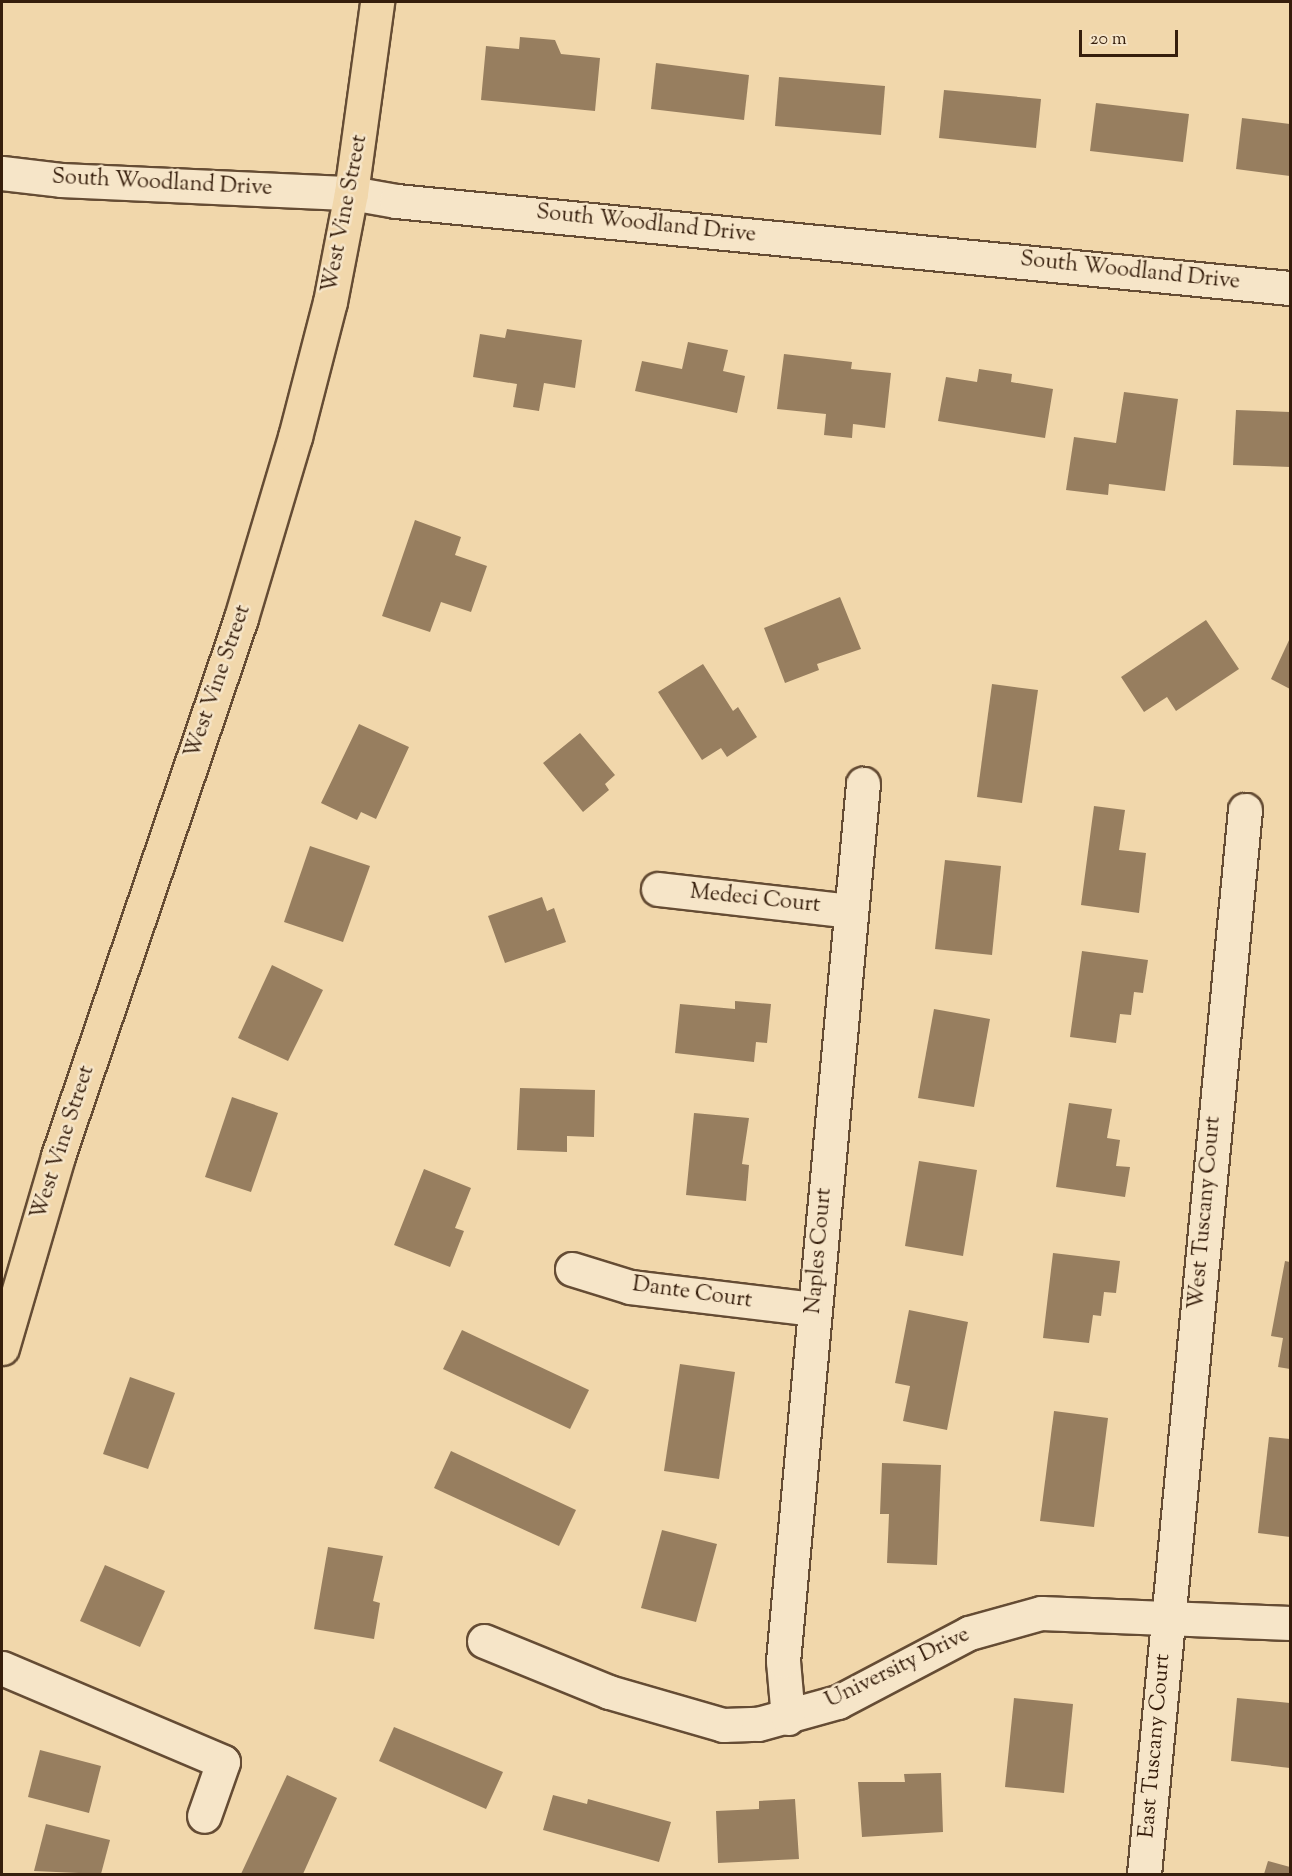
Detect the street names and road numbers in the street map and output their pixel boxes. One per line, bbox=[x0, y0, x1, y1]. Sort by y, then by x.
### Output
street label: West Vine Street bbox=[318, 133, 374, 295]
street label: South Woodland Drive bbox=[51, 165, 273, 203]
street label: South Woodland Drive bbox=[535, 200, 757, 250]
street label: South Woodland Drive bbox=[1019, 247, 1241, 297]
street label: West Vine Street bbox=[180, 602, 258, 762]
street label: Medeci Court bbox=[688, 880, 822, 920]
street label: West Vine Street bbox=[27, 1063, 101, 1223]
street label: West Tuscany Court bbox=[1184, 1115, 1228, 1311]
street label: Naples Court bbox=[801, 1187, 839, 1315]
street label: Dante Court bbox=[631, 1273, 753, 1315]
street label: University Drive bbox=[822, 1623, 974, 1715]
street label: East Tuscany Court bbox=[1135, 1653, 1177, 1839]

